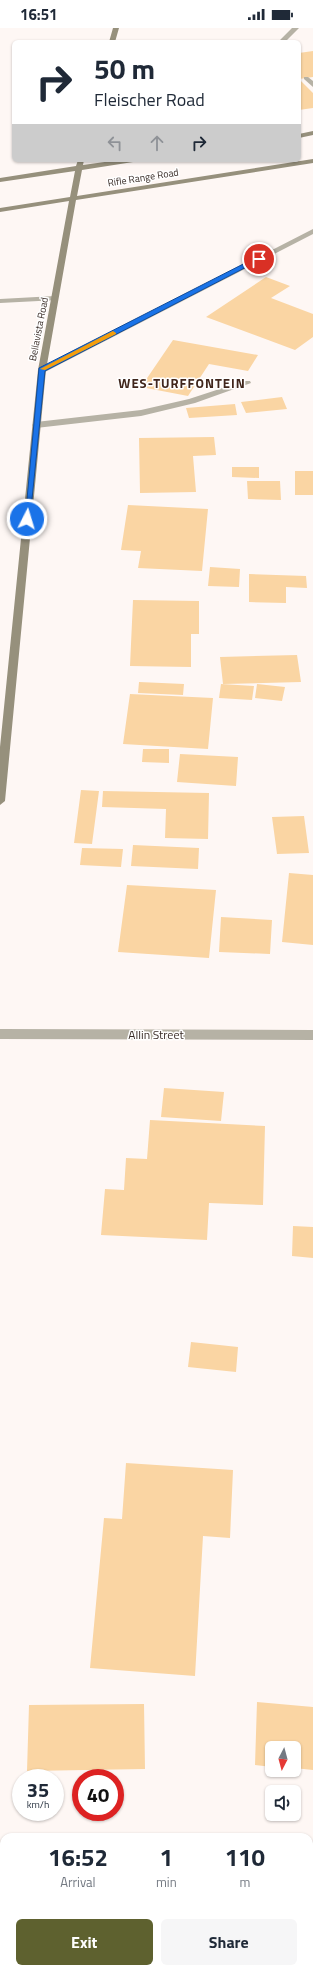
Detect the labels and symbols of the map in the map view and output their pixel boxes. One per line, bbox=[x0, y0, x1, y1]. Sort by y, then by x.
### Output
street label: Rifle Range Road bbox=[106, 164, 180, 191]
pin bbox=[242, 242, 276, 276]
street label: Bellavista Road bbox=[25, 296, 52, 362]
district label: WES-TURFFONTEIN bbox=[118, 373, 246, 393]
position arrow bbox=[6, 498, 48, 540]
street label: Allin Street bbox=[128, 1025, 184, 1044]
north arrow bbox=[265, 1741, 301, 1777]
speed limit sign: 40 bbox=[72, 1769, 124, 1821]

